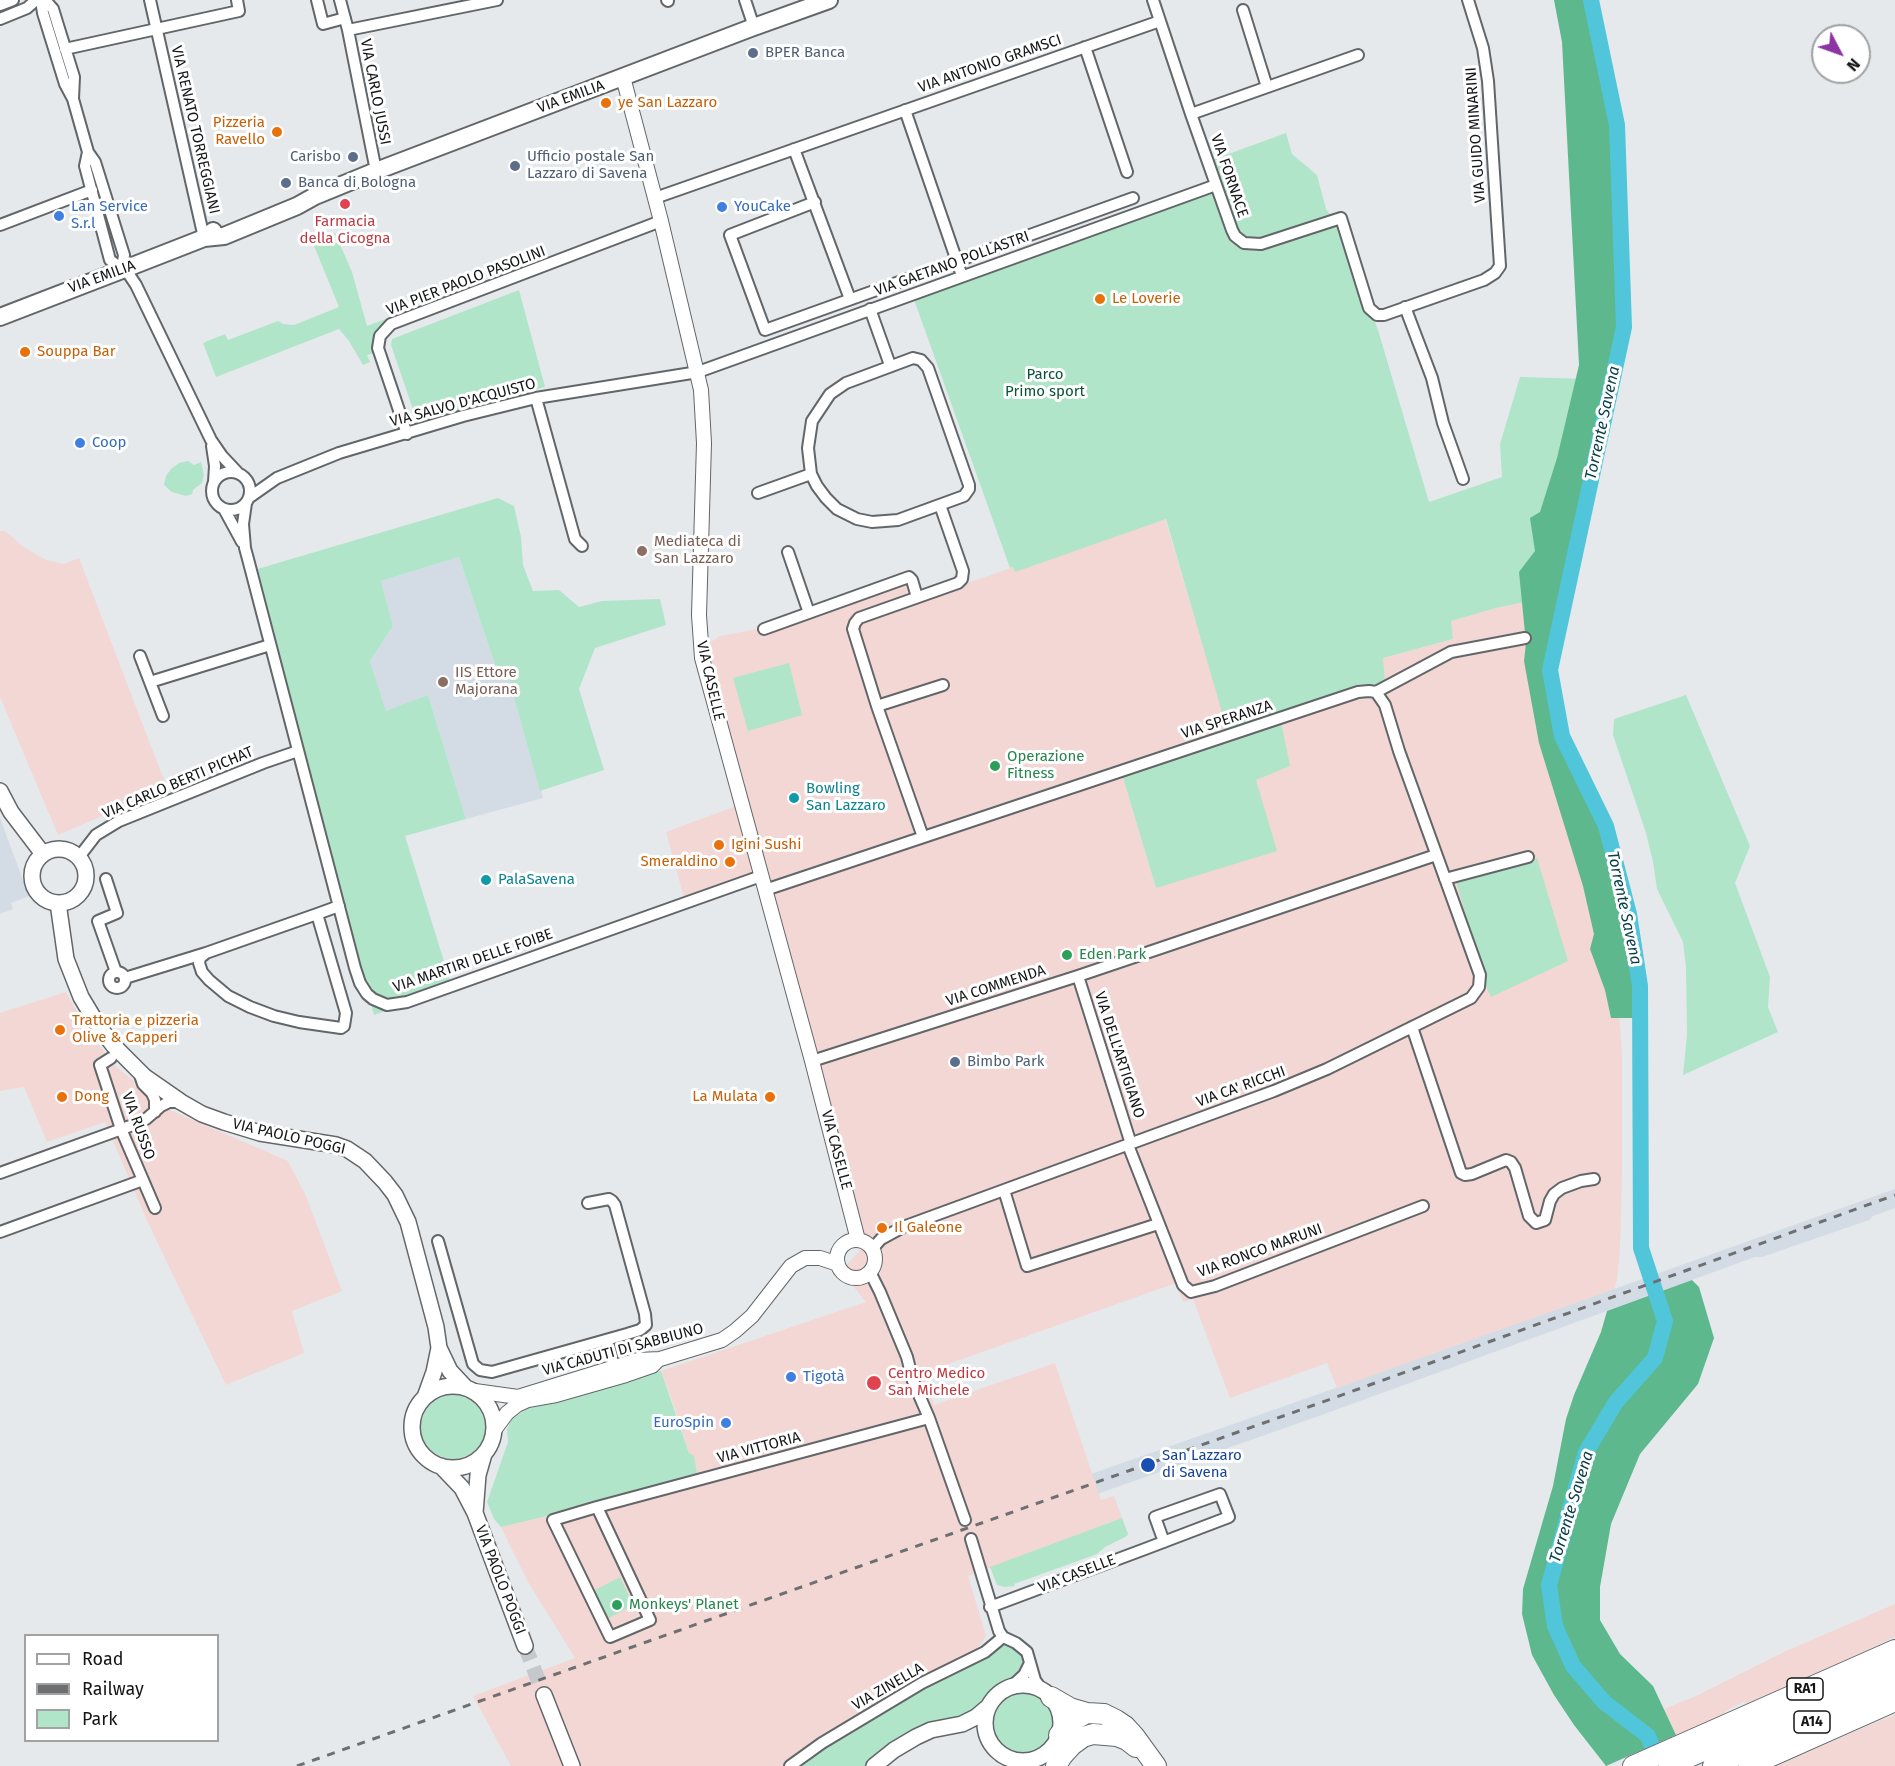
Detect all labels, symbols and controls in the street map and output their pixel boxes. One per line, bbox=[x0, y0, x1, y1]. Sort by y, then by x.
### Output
north arrow bbox=[1811, 24, 1871, 84]
street label: VIA ANTONIO GRAMSCI bbox=[916, 31, 1064, 97]
street label: VIA CARLO JUSSI bbox=[356, 37, 394, 147]
street label: VIA RENATO TORREGGIANI bbox=[167, 44, 223, 216]
place label: BPER Banca bbox=[765, 44, 845, 62]
marker: BPER Banca bbox=[746, 46, 760, 60]
text: N bbox=[1843, 55, 1864, 75]
street label: VIA GUIDO MINARINI bbox=[1462, 66, 1490, 204]
street label: VIA EMILIA bbox=[535, 77, 607, 117]
place label: ye San Lazzaro bbox=[618, 94, 717, 112]
marker: ye San Lazzaro bbox=[599, 96, 613, 110]
place label: Pizzeria Ravello bbox=[213, 114, 265, 149]
marker: Pizzeria Ravello bbox=[270, 125, 284, 139]
street label: VIA FORNACE bbox=[1206, 132, 1252, 220]
place label: Carisbo bbox=[290, 148, 341, 166]
place label: Ufficio postale San Lazzaro di Savena bbox=[527, 148, 654, 183]
marker: Carisbo bbox=[346, 150, 360, 164]
marker: Ufficio postale San Lazzaro di Savena bbox=[508, 159, 522, 173]
place label: Banca di Bologna bbox=[298, 174, 416, 192]
marker: Banca di Bologna bbox=[279, 176, 293, 190]
marker: Farmacia della Cicogna bbox=[338, 197, 352, 211]
place label: Lan Service S.r.l bbox=[71, 198, 148, 233]
place label: YouCake bbox=[734, 198, 791, 216]
marker: YouCake bbox=[715, 200, 729, 214]
marker: Lan Service S.r.l bbox=[52, 209, 66, 223]
place label: Farmacia della Cicogna bbox=[299, 213, 391, 248]
street label: VIA GAETANO POLLASTRI bbox=[872, 228, 1032, 300]
street label: VIA PIER PAOLO PASOLINI bbox=[384, 242, 548, 320]
street label: VIA EMILIA bbox=[66, 257, 138, 297]
place label: Le Loverie bbox=[1112, 290, 1181, 308]
marker: Le Loverie bbox=[1093, 292, 1107, 306]
place label: Souppa Bar bbox=[37, 343, 116, 361]
marker: Souppa Bar bbox=[18, 345, 32, 359]
water label: Torrente Savena bbox=[1582, 364, 1624, 482]
park label: Parco Primo sport bbox=[1005, 366, 1085, 401]
street label: VIA SALVO D'ACQUISTO bbox=[388, 375, 538, 431]
place label: Coop bbox=[92, 434, 127, 452]
marker: Coop bbox=[73, 436, 87, 450]
place label: Mediateca di San Lazzaro bbox=[654, 533, 741, 568]
marker: Mediateca di San Lazzaro bbox=[635, 544, 649, 558]
street label: VIA CASELLE bbox=[692, 639, 728, 723]
place label: IIS Ettore Majorana bbox=[455, 664, 518, 699]
marker: IIS Ettore Majorana bbox=[436, 675, 450, 689]
street label: VIA SPERANZA bbox=[1179, 697, 1275, 743]
street label: VIA CARLO BERTI PICHAT bbox=[100, 743, 256, 823]
place label: Operazione Fitness bbox=[1007, 748, 1084, 783]
marker: Operazione Fitness bbox=[988, 759, 1002, 773]
place label: Bowling San Lazzaro bbox=[806, 780, 886, 815]
marker: Bowling San Lazzaro bbox=[787, 791, 801, 805]
place label: Igini Sushi bbox=[731, 836, 801, 854]
marker: Igini Sushi bbox=[712, 838, 726, 852]
water label: Torrente Savena bbox=[1603, 849, 1645, 967]
place label: Smeraldino bbox=[640, 853, 718, 871]
marker: Smeraldino bbox=[723, 855, 737, 869]
place label: PalaSavena bbox=[498, 871, 575, 889]
marker: PalaSavena bbox=[479, 873, 493, 887]
street label: VIA MARTIRI DELLE FOIBE bbox=[391, 925, 555, 997]
place label: Eden Park bbox=[1079, 946, 1146, 964]
marker: Eden Park bbox=[1060, 948, 1074, 962]
street label: VIA COMMENDA bbox=[944, 961, 1048, 1011]
street label: VIA DELL'ARTIGIANO bbox=[1090, 989, 1148, 1121]
place label: Trattoria e pizzeria Olive & Capperi bbox=[72, 1012, 199, 1047]
marker: Trattoria e pizzeria Olive & Capperi bbox=[53, 1023, 67, 1037]
place label: Bimbo Park bbox=[967, 1053, 1044, 1071]
marker: Bimbo Park bbox=[948, 1055, 962, 1069]
street label: VIA CA' RICCHI bbox=[1194, 1063, 1288, 1111]
place label: Dong bbox=[74, 1088, 109, 1106]
place label: La Mulata bbox=[692, 1088, 758, 1106]
marker: Dong bbox=[55, 1090, 69, 1104]
street label: VIA RUSSO bbox=[117, 1090, 159, 1162]
marker: La Mulata bbox=[763, 1090, 777, 1104]
street label: VIA CASELLE bbox=[817, 1108, 855, 1192]
street label: VIA PAOLO POGGI bbox=[231, 1115, 347, 1159]
place label: Il Galeone bbox=[894, 1219, 962, 1237]
street label: VIA RONCO MARUNI bbox=[1195, 1220, 1325, 1282]
marker: Il Galeone bbox=[875, 1221, 889, 1235]
street label: VIA CADUTI DI SABBIUNO bbox=[540, 1320, 706, 1380]
place label: Centro Medico San Michele bbox=[888, 1365, 985, 1400]
place label: Tigotà bbox=[803, 1368, 845, 1386]
marker: Tigotà bbox=[784, 1370, 798, 1384]
marker: Centro Medico San Michele bbox=[865, 1374, 883, 1392]
place label: EuroSpin bbox=[653, 1414, 714, 1432]
marker: EuroSpin bbox=[719, 1416, 733, 1430]
street label: VIA VITTORIA bbox=[715, 1428, 803, 1468]
place label: San Lazzaro di Savena bbox=[1162, 1447, 1242, 1482]
water label: Torrente Savena bbox=[1546, 1449, 1598, 1565]
marker: San Lazzaro di Savena bbox=[1139, 1456, 1157, 1474]
street label: VIA PAOLO POGGI bbox=[471, 1523, 529, 1637]
street label: VIA CASELLE bbox=[1036, 1551, 1118, 1597]
place label: Monkeys' Planet bbox=[629, 1596, 739, 1614]
marker: Monkeys' Planet bbox=[610, 1598, 624, 1612]
legend bbox=[24, 1634, 219, 1742]
text: Road bbox=[82, 1648, 124, 1670]
street label: VIA ZINELLA bbox=[849, 1659, 927, 1715]
text: Railway bbox=[82, 1678, 144, 1700]
road number: RA1 bbox=[1787, 1678, 1823, 1700]
text: Park bbox=[82, 1708, 117, 1730]
road number: A14 bbox=[1794, 1711, 1830, 1733]

